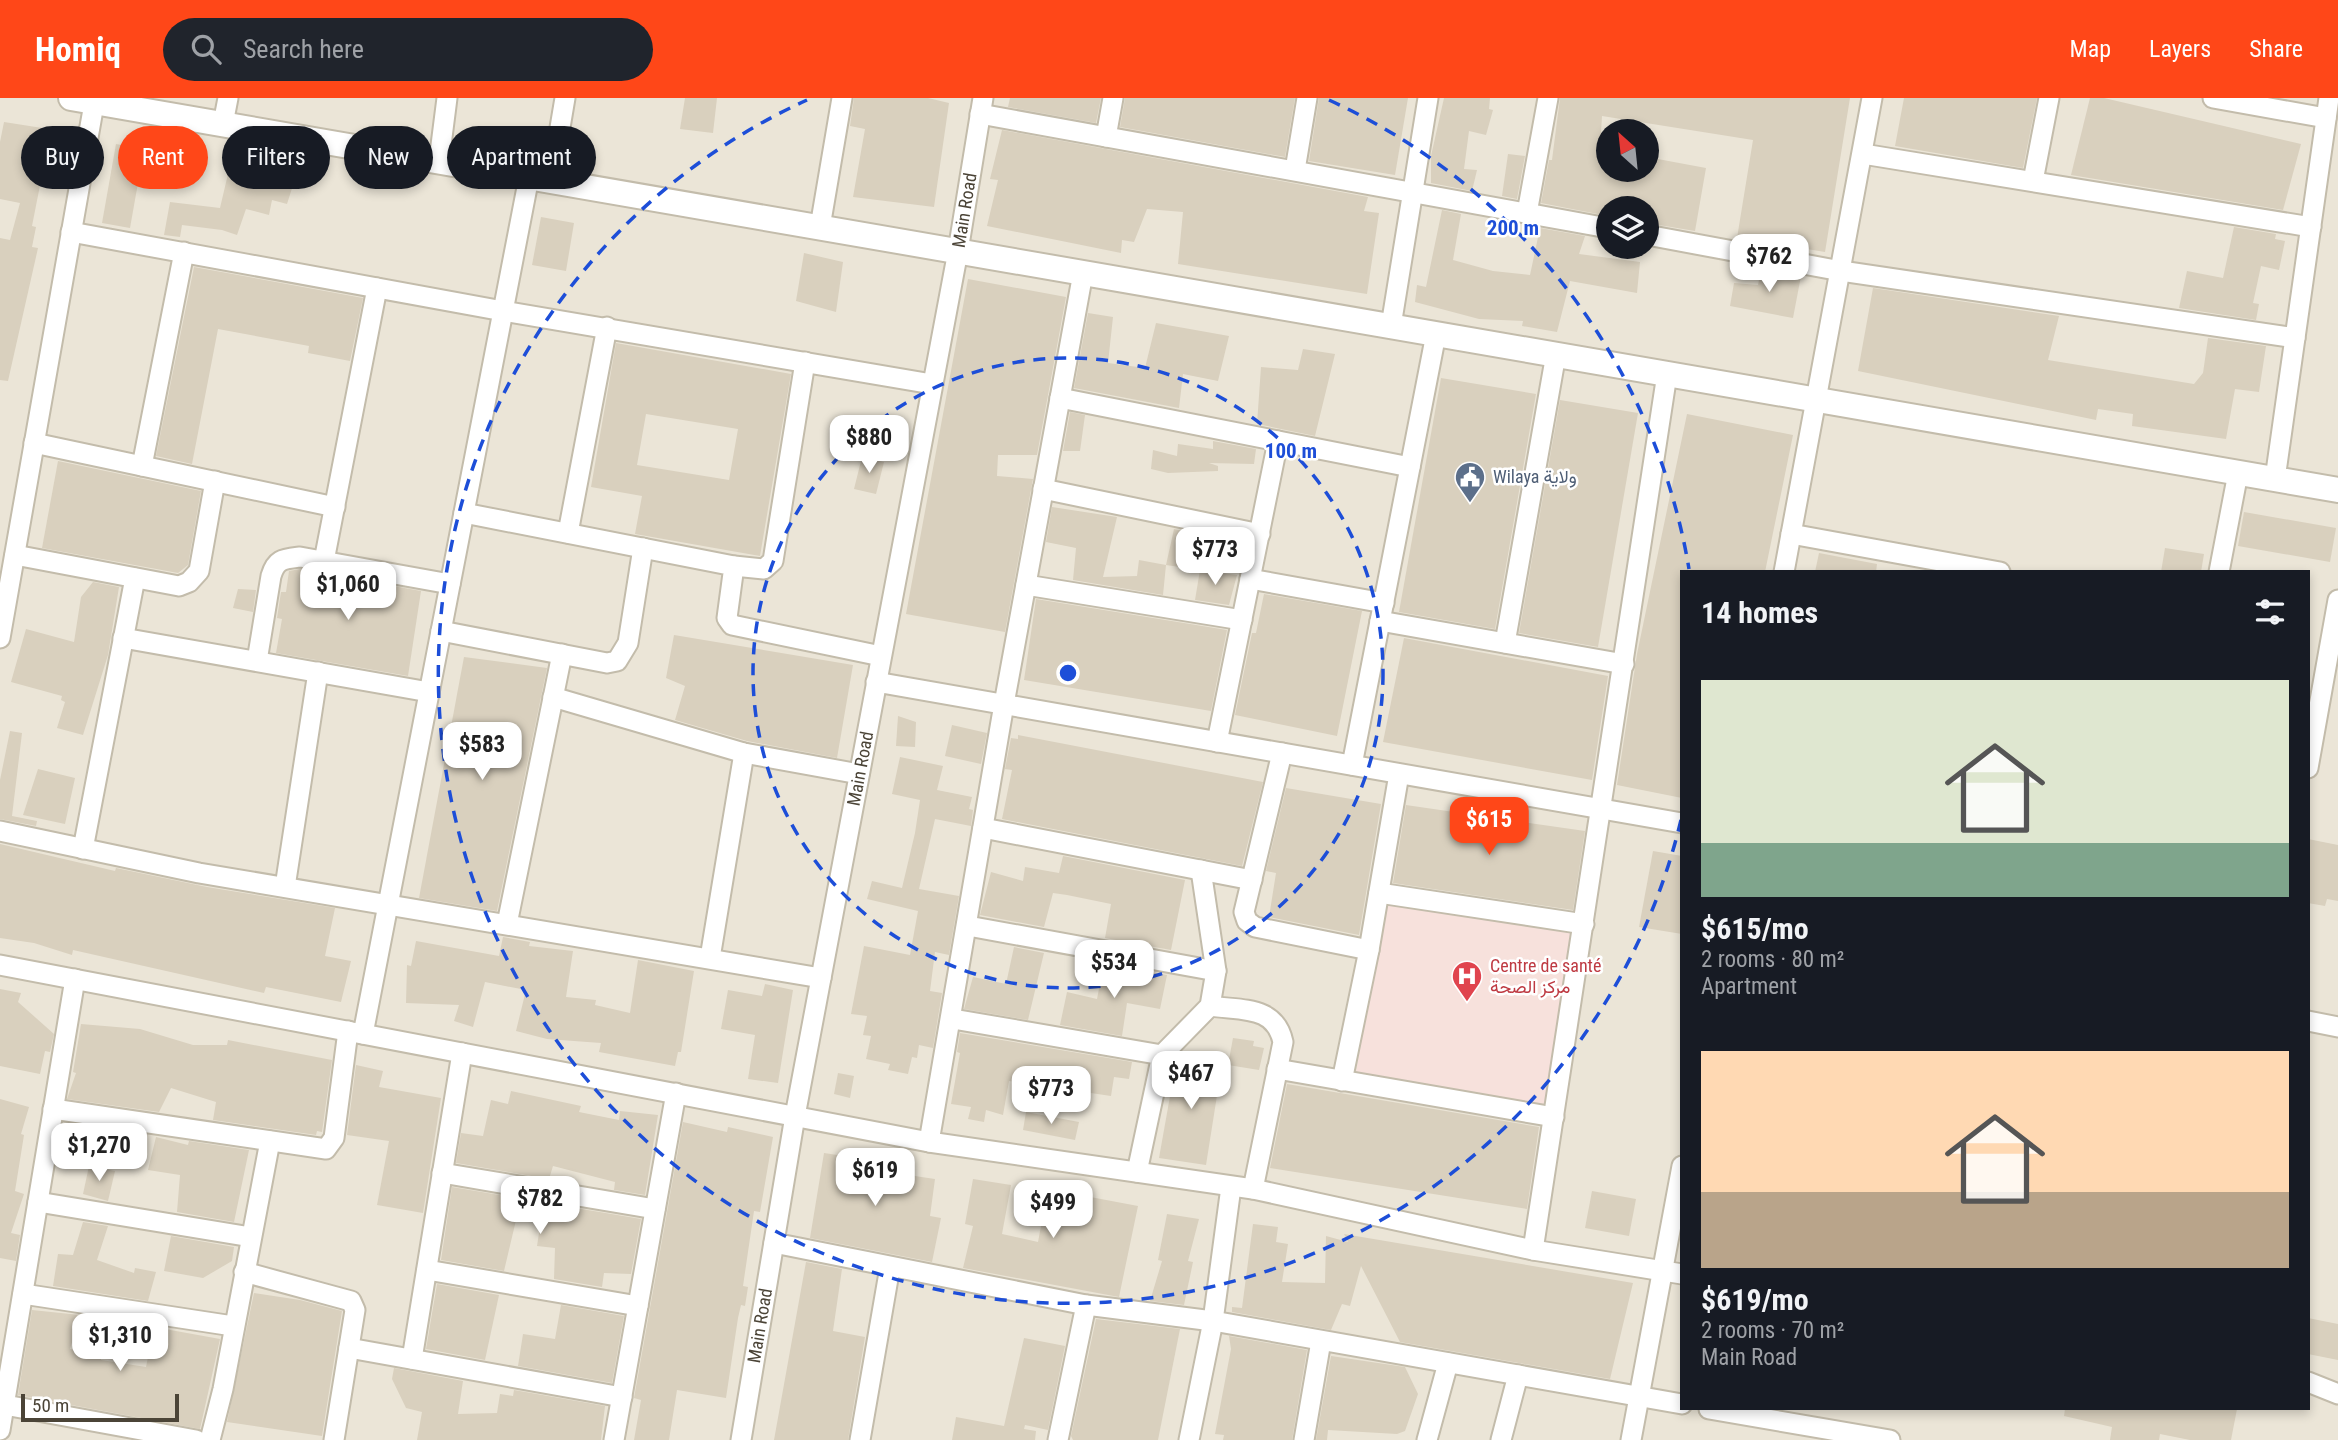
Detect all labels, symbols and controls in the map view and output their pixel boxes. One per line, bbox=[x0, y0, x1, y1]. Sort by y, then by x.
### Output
search box bbox=[163, 18, 653, 81]
text: Homiq bbox=[35, 30, 121, 69]
icon: search bbox=[187, 30, 225, 68]
text: Search here bbox=[243, 34, 364, 64]
text: Map bbox=[2070, 35, 2111, 63]
text: Layers bbox=[2149, 35, 2211, 63]
text: Share bbox=[2249, 35, 2303, 63]
north arrow bbox=[1596, 119, 1659, 182]
map controls bbox=[1596, 119, 1659, 259]
chip: Buy bbox=[21, 126, 104, 189]
chip: Rent bbox=[118, 126, 208, 189]
chip: Filters bbox=[222, 126, 330, 189]
chip: New bbox=[344, 126, 433, 189]
chip: Apartment bbox=[447, 126, 596, 189]
street label: Main Road bbox=[948, 171, 981, 249]
button: layers bbox=[1596, 196, 1659, 259]
text: 200 m bbox=[1487, 216, 1539, 240]
pin: $762 bbox=[1728, 234, 1810, 294]
text: $762 bbox=[1746, 243, 1792, 270]
pin: $880 bbox=[828, 416, 910, 475]
text: $880 bbox=[846, 424, 892, 451]
text: 100 m bbox=[1265, 439, 1317, 463]
public building icon: Wilaya ولاية bbox=[1453, 460, 1487, 504]
place label: Wilaya ولاية bbox=[1493, 466, 1577, 488]
pin: $773 bbox=[1174, 528, 1256, 587]
text: $773 bbox=[1192, 536, 1238, 563]
pin: $1,060 bbox=[291, 562, 405, 622]
text: $1,060 bbox=[316, 571, 380, 598]
icon: filters bbox=[2251, 593, 2289, 631]
text: 14 homes bbox=[1701, 595, 1818, 630]
centre of rings bbox=[1056, 661, 1080, 685]
pin: $583 bbox=[441, 722, 523, 782]
icon: home bbox=[1932, 725, 2058, 851]
street label: Main Road bbox=[843, 729, 877, 807]
text: $583 bbox=[459, 731, 505, 758]
pin: $615 bbox=[1448, 798, 1530, 857]
text: $615 bbox=[1466, 806, 1512, 833]
text: $615/mo bbox=[1701, 911, 1809, 946]
pin: $534 bbox=[1073, 940, 1155, 1000]
text: 2 rooms · 80 m² bbox=[1701, 946, 1844, 973]
text: $534 bbox=[1091, 949, 1137, 976]
place label: Centre de santé مركز الصحة bbox=[1490, 955, 1601, 998]
hospital icon: Centre de santé مركز الصحة bbox=[1450, 959, 1484, 1003]
text: Apartment bbox=[1701, 973, 1797, 1000]
pin: $467 bbox=[1150, 1052, 1232, 1111]
text: $467 bbox=[1168, 1060, 1214, 1087]
pin: $773 bbox=[1010, 1066, 1092, 1126]
text: $773 bbox=[1028, 1075, 1074, 1102]
icon: home bbox=[1932, 1096, 2058, 1222]
pin: $1,270 bbox=[42, 1124, 156, 1183]
text: $1,270 bbox=[67, 1132, 131, 1159]
pin: $619 bbox=[834, 1148, 916, 1208]
text: $619 bbox=[852, 1157, 898, 1184]
pin: $782 bbox=[499, 1176, 581, 1236]
pin: $499 bbox=[1012, 1180, 1094, 1240]
text: $782 bbox=[517, 1185, 563, 1212]
text: $499 bbox=[1030, 1189, 1076, 1216]
text: $619/mo bbox=[1701, 1282, 1809, 1317]
street label: Main Road bbox=[743, 1287, 776, 1364]
pin: $1,310 bbox=[63, 1314, 177, 1373]
text: 2 rooms · 70 m² bbox=[1701, 1317, 1844, 1344]
text: $1,310 bbox=[88, 1322, 152, 1349]
text: Main Road bbox=[1701, 1344, 1797, 1371]
scale bar bbox=[21, 1391, 178, 1423]
text: 50 m bbox=[32, 1394, 69, 1417]

